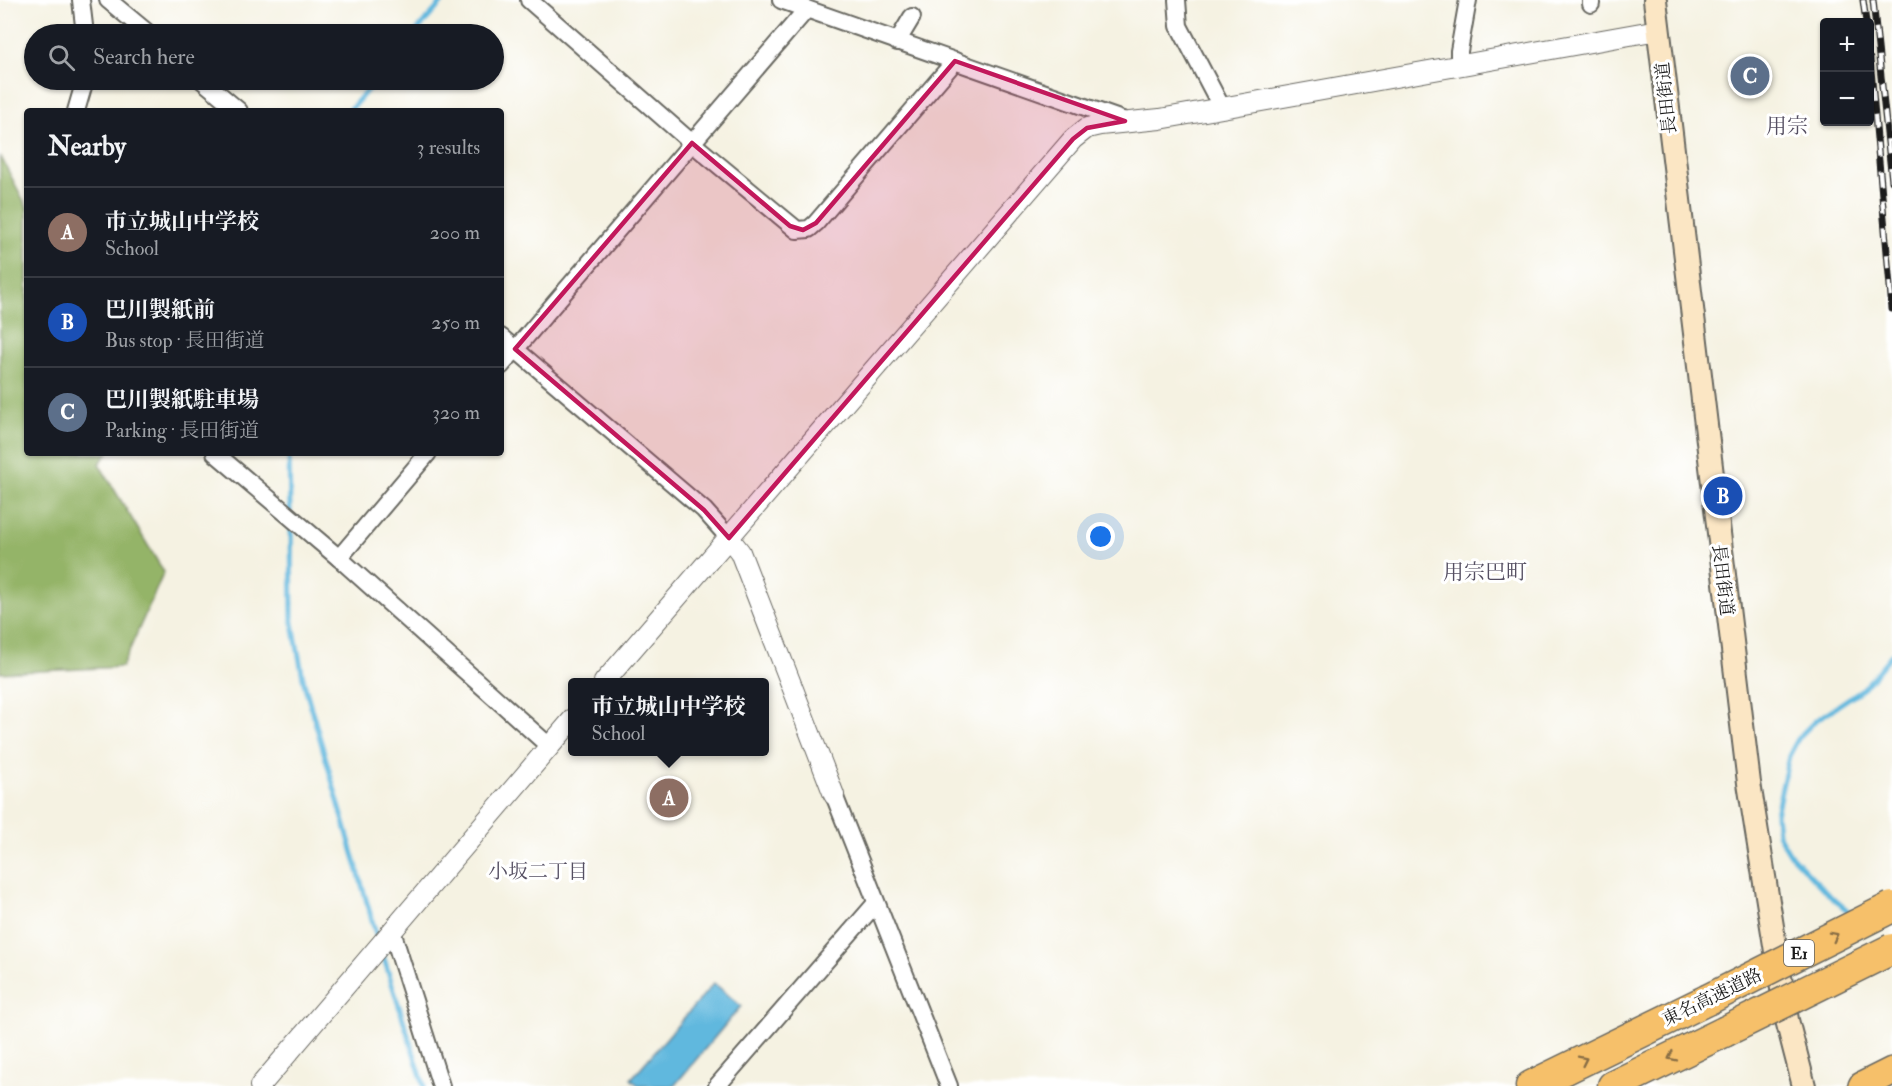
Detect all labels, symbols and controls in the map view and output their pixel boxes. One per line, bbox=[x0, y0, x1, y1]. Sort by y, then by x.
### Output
map controls bbox=[1820, 18, 1874, 126]
button: + bbox=[1820, 18, 1874, 72]
search box bbox=[24, 24, 504, 90]
icon: search bbox=[45, 41, 78, 74]
text: Search here bbox=[93, 43, 195, 71]
pin: C bbox=[1730, 54, 1770, 98]
street label: 長田街道 bbox=[1651, 61, 1682, 135]
button: − bbox=[1820, 72, 1874, 126]
district label: 用宗 bbox=[1766, 113, 1808, 140]
text: Nearby bbox=[48, 131, 126, 163]
text: 3 results bbox=[417, 135, 480, 160]
text: 市立城山中学校 bbox=[105, 208, 259, 236]
text: A bbox=[61, 220, 74, 245]
text: 200 m bbox=[430, 220, 480, 245]
text: School bbox=[105, 236, 159, 261]
text: 巴川製紙前 bbox=[105, 296, 215, 324]
text: B bbox=[61, 310, 74, 335]
text: 250 m bbox=[431, 310, 480, 335]
text: Bus stop · 長田街道 bbox=[105, 328, 265, 353]
text: 巴川製紙駐車場 bbox=[105, 386, 259, 414]
text: C bbox=[60, 400, 75, 425]
text: 320 m bbox=[432, 400, 480, 425]
text: Parking · 長田街道 bbox=[105, 418, 259, 443]
pin: B bbox=[1704, 474, 1742, 518]
your location bbox=[1086, 522, 1115, 551]
street label: 長田街道 bbox=[1707, 543, 1738, 617]
district label: 用宗巴町 bbox=[1443, 559, 1527, 586]
popup bbox=[568, 678, 769, 756]
text: 市立城山中学校 bbox=[591, 693, 746, 721]
text: School bbox=[591, 721, 645, 746]
pin: A bbox=[650, 776, 688, 820]
district label: 小坂二丁目 bbox=[488, 859, 588, 884]
one-way arrow bbox=[1828, 932, 1839, 943]
road number: E1 bbox=[1784, 940, 1814, 966]
street label: 東名高速道路 bbox=[1659, 963, 1766, 1031]
one-way arrow bbox=[1667, 1050, 1678, 1062]
one-way arrow bbox=[1577, 1056, 1588, 1068]

